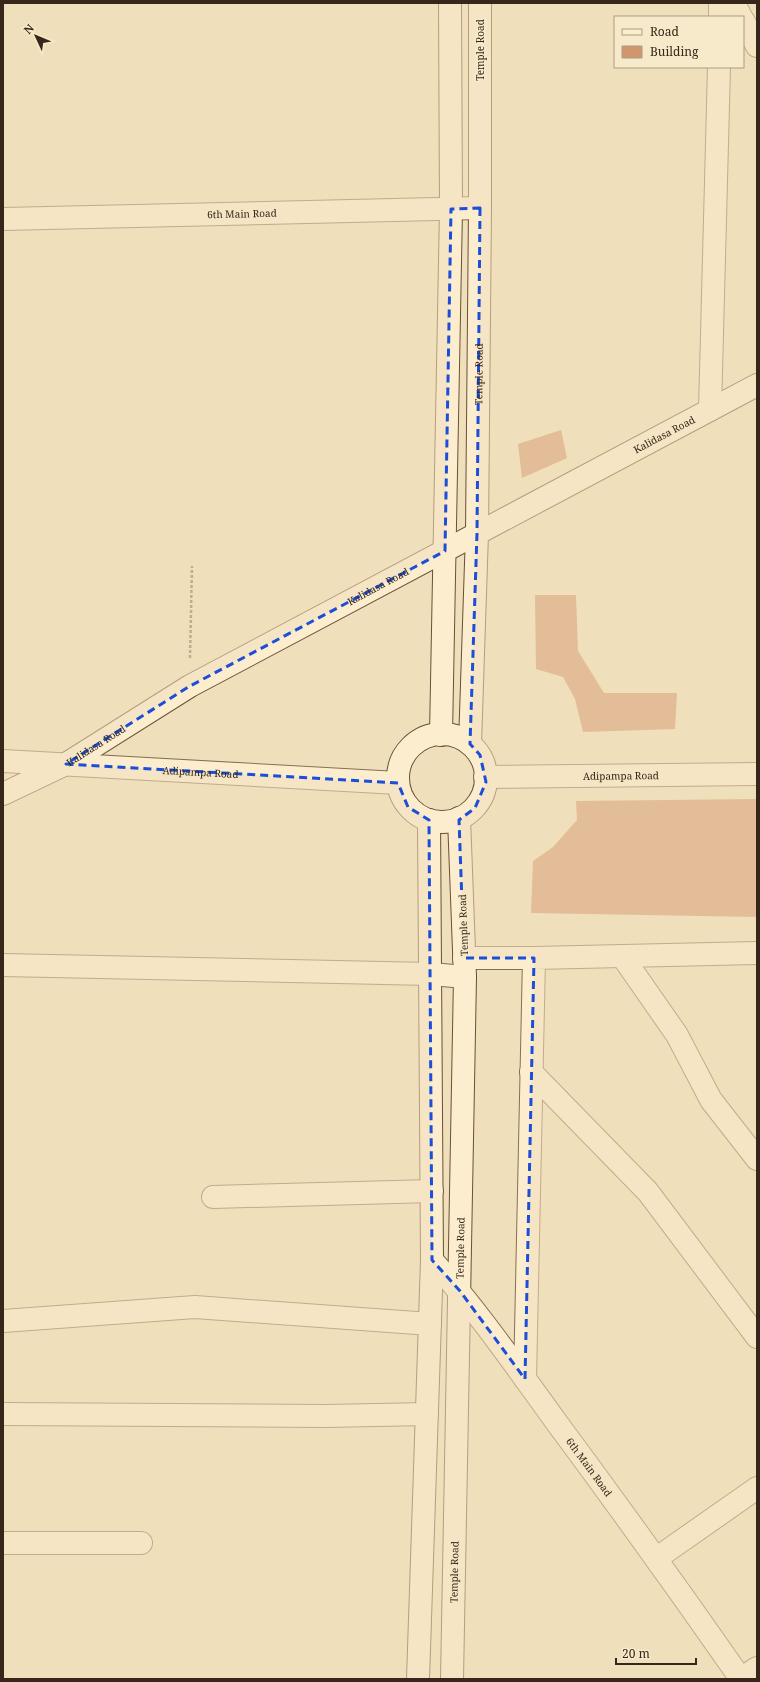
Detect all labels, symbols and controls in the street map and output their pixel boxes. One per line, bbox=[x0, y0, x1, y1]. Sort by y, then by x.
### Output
north arrow bbox=[16, 16, 56, 56]
legend bbox=[614, 16, 744, 68]
street label: Temple Road bbox=[473, 19, 487, 81]
text: N bbox=[20, 20, 37, 37]
text: Road bbox=[650, 23, 680, 40]
text: Building bbox=[650, 43, 699, 60]
street label: 6th Main Road bbox=[207, 206, 277, 221]
street label: Temple Road bbox=[471, 343, 486, 405]
street label: Kalidasa Road bbox=[631, 412, 697, 456]
street label: Kalidasa Road bbox=[345, 564, 411, 608]
street label: Kalidasa Road bbox=[63, 721, 128, 769]
street label: Adipampa Road bbox=[162, 763, 239, 781]
street label: Adipampa Road bbox=[583, 768, 659, 783]
street label: Temple Road bbox=[455, 894, 471, 956]
street label: Temple Road bbox=[452, 1217, 468, 1279]
street label: 6th Main Road bbox=[563, 1435, 616, 1499]
street label: Temple Road bbox=[446, 1541, 462, 1603]
scale bar bbox=[616, 1640, 696, 1666]
text: 20 m bbox=[622, 1645, 650, 1662]

